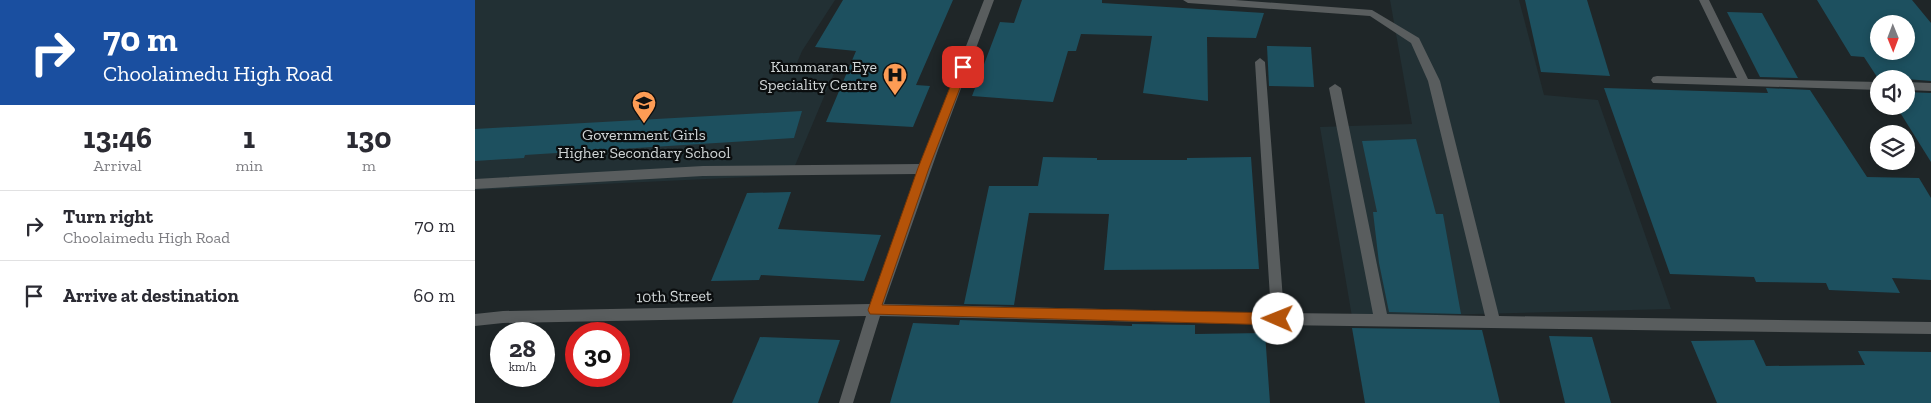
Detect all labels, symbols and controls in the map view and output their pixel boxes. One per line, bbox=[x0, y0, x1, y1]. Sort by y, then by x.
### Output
north arrow bbox=[1870, 15, 1915, 60]
map controls bbox=[1870, 15, 1915, 170]
text: 70 m bbox=[103, 18, 178, 60]
icon: right bbox=[20, 20, 85, 85]
pin bbox=[942, 46, 984, 88]
icon: arrive bbox=[949, 53, 977, 81]
place label: Kummaran Eye Speciality Centre bbox=[759, 57, 877, 94]
text: Choolaimedu High Road bbox=[103, 60, 333, 87]
hospital icon: Kummaran Eye Speciality Centre bbox=[882, 62, 908, 96]
button: sound bbox=[1870, 70, 1915, 115]
school or university icon: Government Girls Higher Secondary School bbox=[631, 90, 657, 124]
text: 13:46 bbox=[83, 120, 152, 156]
text: 1 bbox=[243, 120, 255, 156]
text: 130 bbox=[346, 120, 392, 156]
place label: Government Girls Higher Secondary School bbox=[558, 125, 730, 162]
button: layers bbox=[1870, 125, 1915, 170]
text: Arrival bbox=[94, 156, 142, 175]
text: min bbox=[235, 156, 263, 175]
text: m bbox=[362, 156, 376, 175]
text: Turn right bbox=[63, 205, 153, 228]
icon: right bbox=[20, 212, 48, 240]
text: 70 m bbox=[414, 214, 455, 237]
text: Choolaimedu High Road bbox=[63, 228, 230, 247]
icon: arrive bbox=[20, 282, 48, 310]
text: Arrive at destination bbox=[63, 284, 239, 307]
text: 60 m bbox=[413, 284, 455, 307]
street label: 10th Street bbox=[636, 286, 712, 306]
position arrow bbox=[1251, 292, 1303, 344]
speed limit sign: 30 bbox=[565, 322, 630, 387]
text: 28 bbox=[509, 333, 536, 363]
text: km/h bbox=[509, 360, 536, 374]

